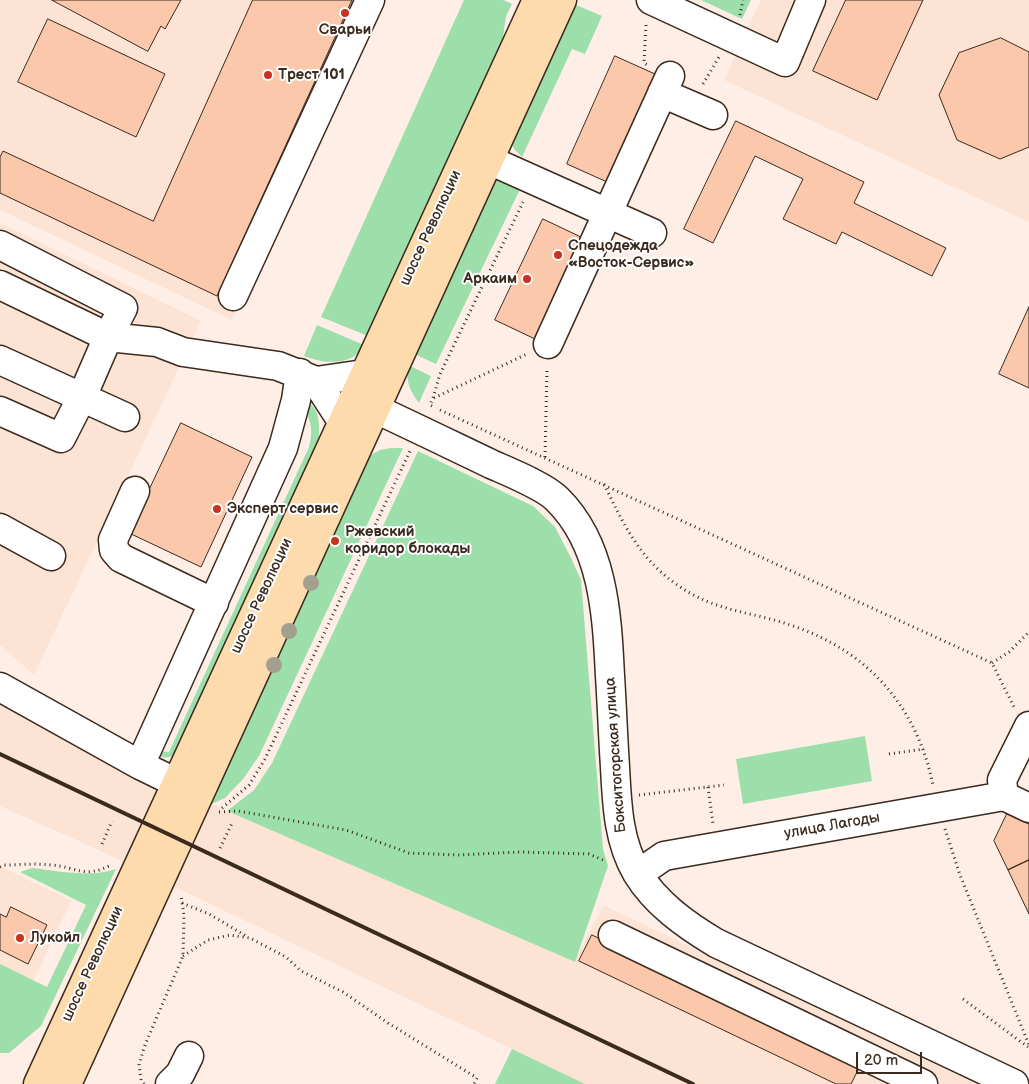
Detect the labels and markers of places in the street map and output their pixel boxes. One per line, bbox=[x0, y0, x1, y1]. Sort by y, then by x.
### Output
marker: Сварьи bbox=[339, 7, 351, 19]
place label: Сварьи bbox=[319, 21, 371, 39]
place label: Трест 101 bbox=[278, 66, 345, 84]
marker: Трест 101 bbox=[262, 69, 274, 81]
place label: Спецодежда «Восток-Сервис» bbox=[568, 237, 694, 272]
marker: Спецодежда «Восток-Сервис» bbox=[552, 249, 564, 261]
place label: Аркаим bbox=[464, 270, 517, 288]
marker: Аркаим bbox=[521, 273, 533, 285]
place label: Эксперт сервис bbox=[227, 500, 339, 518]
marker: Эксперт сервис bbox=[211, 503, 223, 515]
place label: Ржевский коридор блокады bbox=[345, 523, 471, 558]
marker: Ржевский коридор блокады bbox=[329, 535, 341, 547]
place label: Лукойл bbox=[30, 929, 80, 947]
marker: Лукойл bbox=[14, 932, 26, 944]

